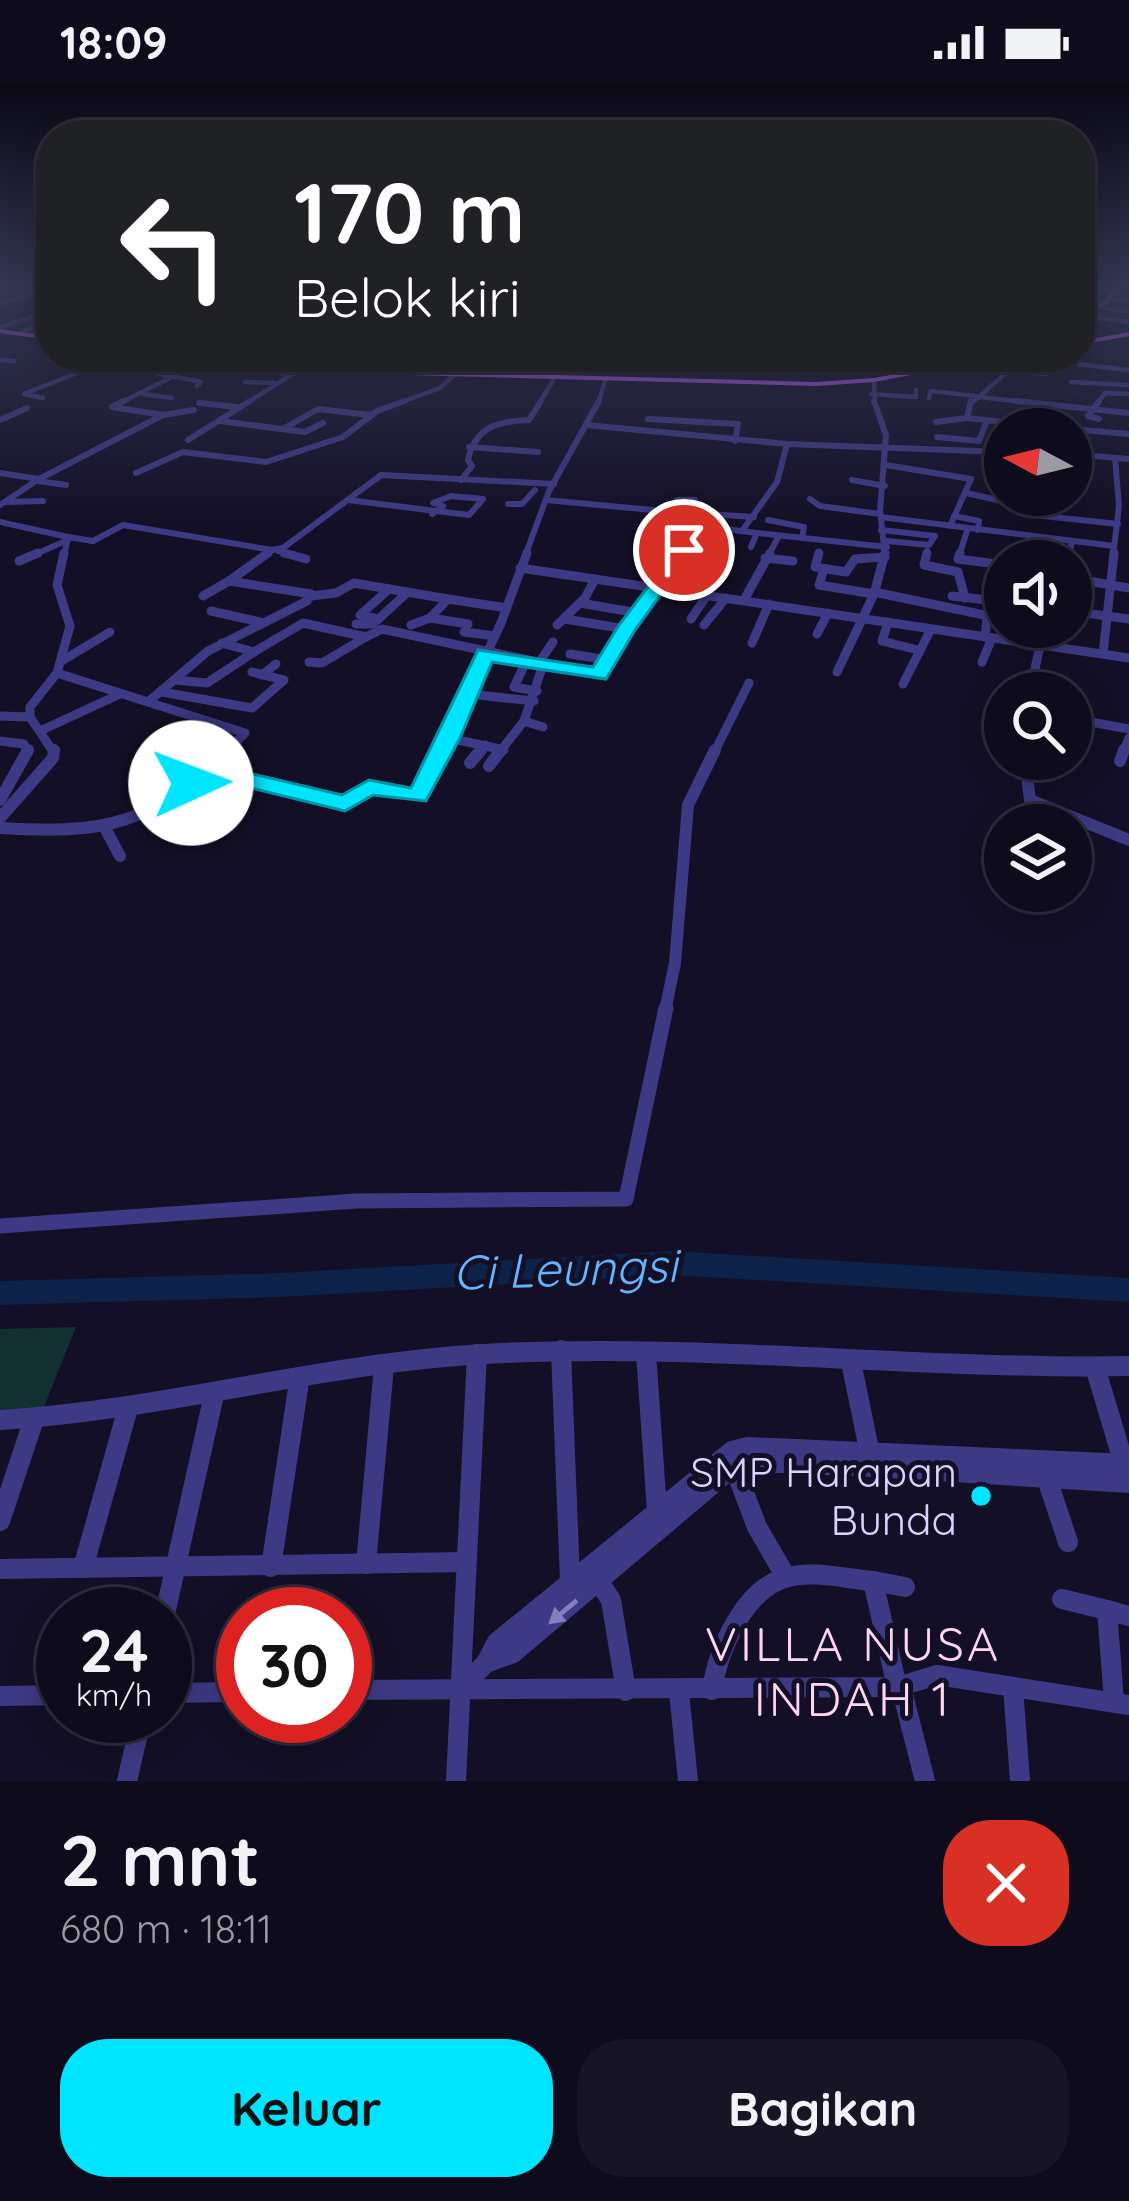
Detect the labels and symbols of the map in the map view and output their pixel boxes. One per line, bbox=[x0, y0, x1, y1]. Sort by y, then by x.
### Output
north arrow bbox=[984, 408, 1092, 516]
pin bbox=[633, 499, 735, 601]
position arrow bbox=[128, 720, 254, 846]
water label: Ci Leungsi bbox=[452, 1234, 683, 1302]
place label: SMP Harapan Bunda bbox=[690, 1445, 957, 1546]
marker: SMP Harapan Bunda bbox=[968, 1483, 994, 1509]
speed limit sign: 30 bbox=[216, 1587, 372, 1743]
one-way arrow bbox=[548, 1598, 578, 1624]
district label: VILLA NUSA INDAH 1 bbox=[705, 1613, 1001, 1728]

